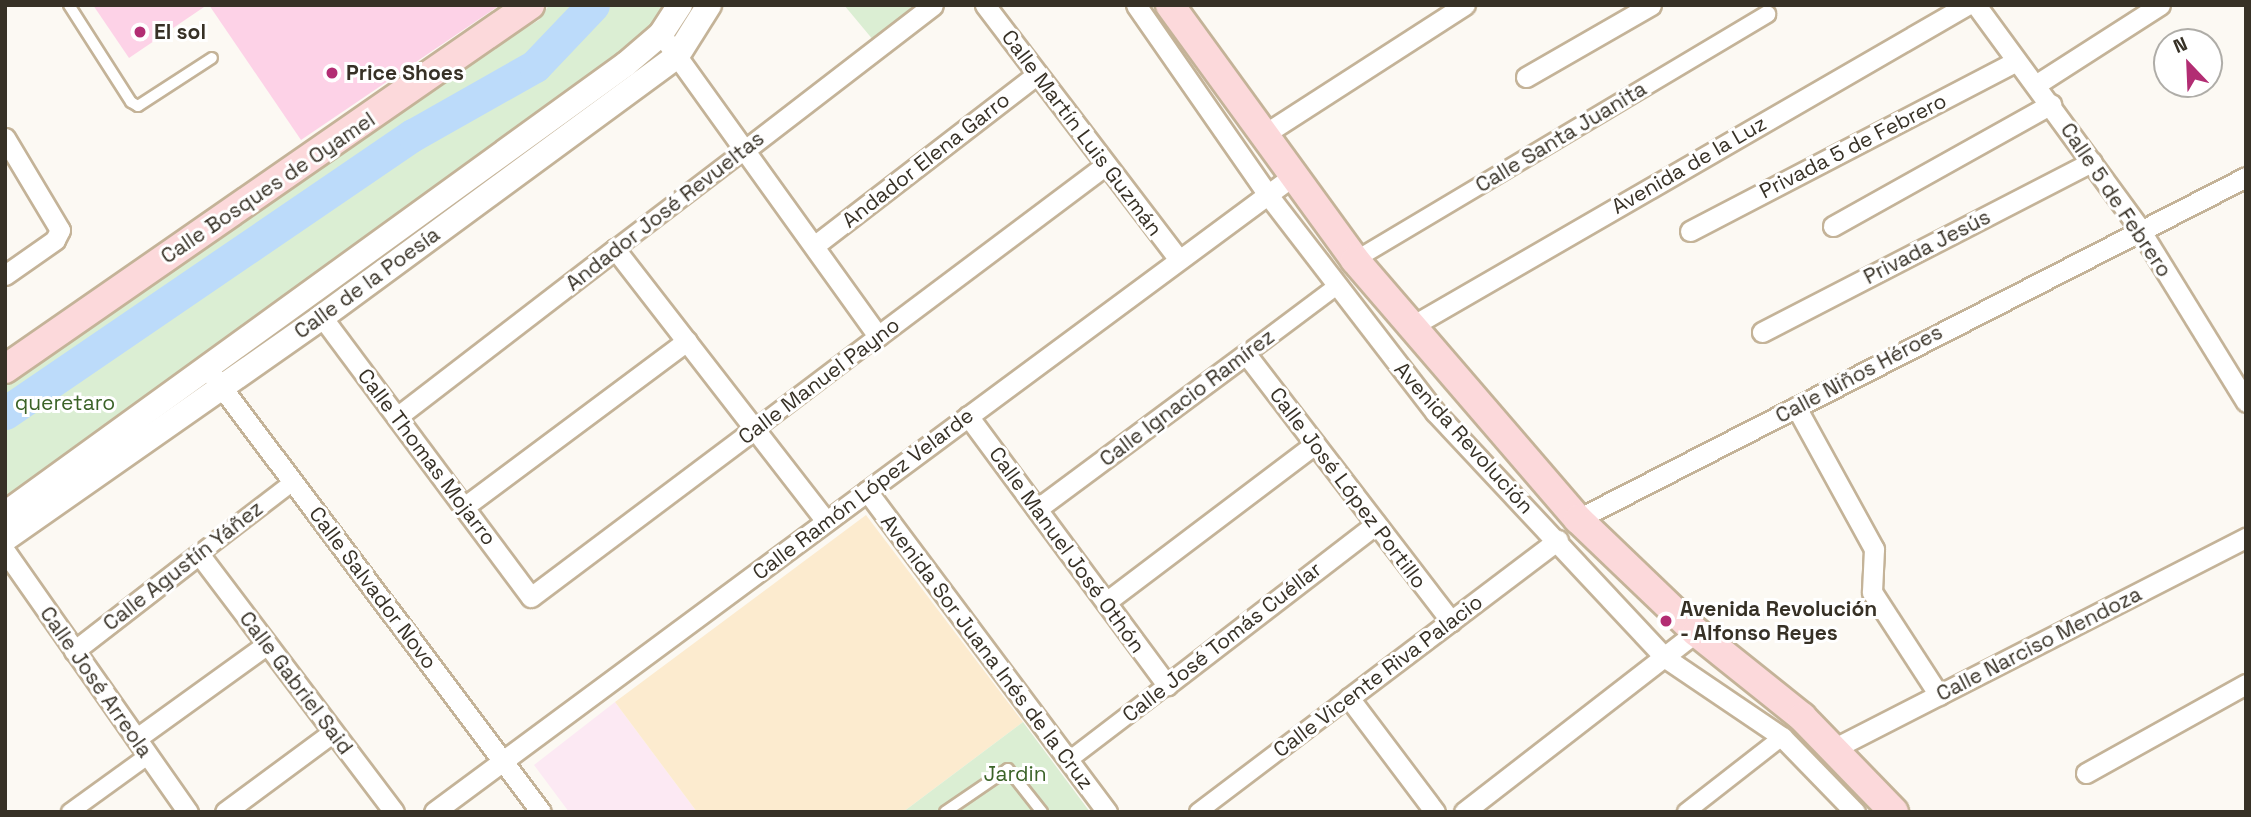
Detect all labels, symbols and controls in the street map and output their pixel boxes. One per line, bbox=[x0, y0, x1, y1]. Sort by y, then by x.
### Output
place label: El sol bbox=[154, 19, 206, 45]
marker: El sol bbox=[132, 24, 148, 40]
street label: Calle Martín Luis Guzmán bbox=[996, 25, 1168, 241]
north arrow bbox=[2153, 28, 2223, 98]
text: N bbox=[2170, 31, 2191, 59]
place label: Price Shoes bbox=[346, 60, 464, 86]
marker: Price Shoes bbox=[324, 65, 340, 81]
street label: Calle Santa Juanita bbox=[1471, 76, 1651, 198]
street label: Andador Elena Garro bbox=[837, 87, 1015, 233]
street label: Privada 5 de Febrero bbox=[1755, 88, 1951, 204]
street label: Calle Bosques de Oyamel bbox=[156, 107, 380, 269]
street label: Avenida de la Luz bbox=[1607, 111, 1771, 219]
street label: Calle 5 de Febrero bbox=[2055, 118, 2177, 282]
street label: Andador José Revueltas bbox=[561, 126, 769, 296]
street label: Privada Jesús bbox=[1859, 204, 1995, 290]
street label: Calle de la Poesía bbox=[289, 222, 445, 344]
street label: Calle Manuel Payno bbox=[733, 312, 905, 450]
street label: Calle Niños Héroes bbox=[1771, 319, 1947, 429]
street label: Calle Ignacio Ramírez bbox=[1095, 324, 1279, 472]
street label: Avenida Revolución bbox=[1389, 357, 1539, 519]
street label: Calle Thomas Mojarro bbox=[352, 363, 502, 551]
street label: Calle José López Portillo bbox=[1264, 383, 1432, 593]
park label: queretaro bbox=[15, 390, 115, 416]
street label: Calle Ramón López Velarde bbox=[748, 403, 978, 585]
street label: Calle Manuel José Othón bbox=[984, 442, 1150, 658]
street label: Calle Agustín Yáñez bbox=[98, 496, 268, 636]
street label: Calle Salvador Novo bbox=[304, 502, 442, 674]
street label: Avenida Sor Juana Inés de la Cruz bbox=[875, 510, 1099, 794]
street label: Calle José Tomás Cuéllar bbox=[1117, 556, 1327, 728]
street label: Calle Narciso Mendoza bbox=[1932, 581, 2146, 707]
street label: Calle Vicente Riva Palacio bbox=[1268, 589, 1488, 763]
place label: Avenida Revolución - Alfonso Reyes bbox=[1680, 596, 1877, 646]
street label: Calle José Arreola bbox=[34, 602, 158, 762]
street label: Calle Gabriel Said bbox=[234, 606, 358, 760]
marker: Avenida Revolución - Alfonso Reyes bbox=[1658, 613, 1674, 629]
park label: Jardin bbox=[983, 761, 1047, 787]

